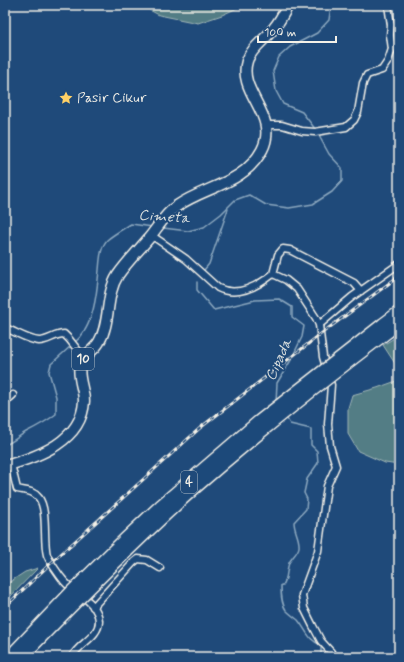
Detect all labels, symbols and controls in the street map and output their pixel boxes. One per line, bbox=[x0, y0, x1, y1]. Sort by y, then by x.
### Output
scale bar bbox=[258, 18, 336, 44]
text: 100 m bbox=[264, 25, 296, 41]
place label: Pasir Cikur bbox=[77, 89, 147, 107]
place icon: Pasir Cikur bbox=[58, 90, 74, 106]
water label: Cimeta bbox=[138, 205, 191, 229]
water label: Cipada bbox=[261, 335, 298, 384]
road number: 10 bbox=[72, 348, 94, 370]
road number: 4 bbox=[181, 471, 197, 493]

